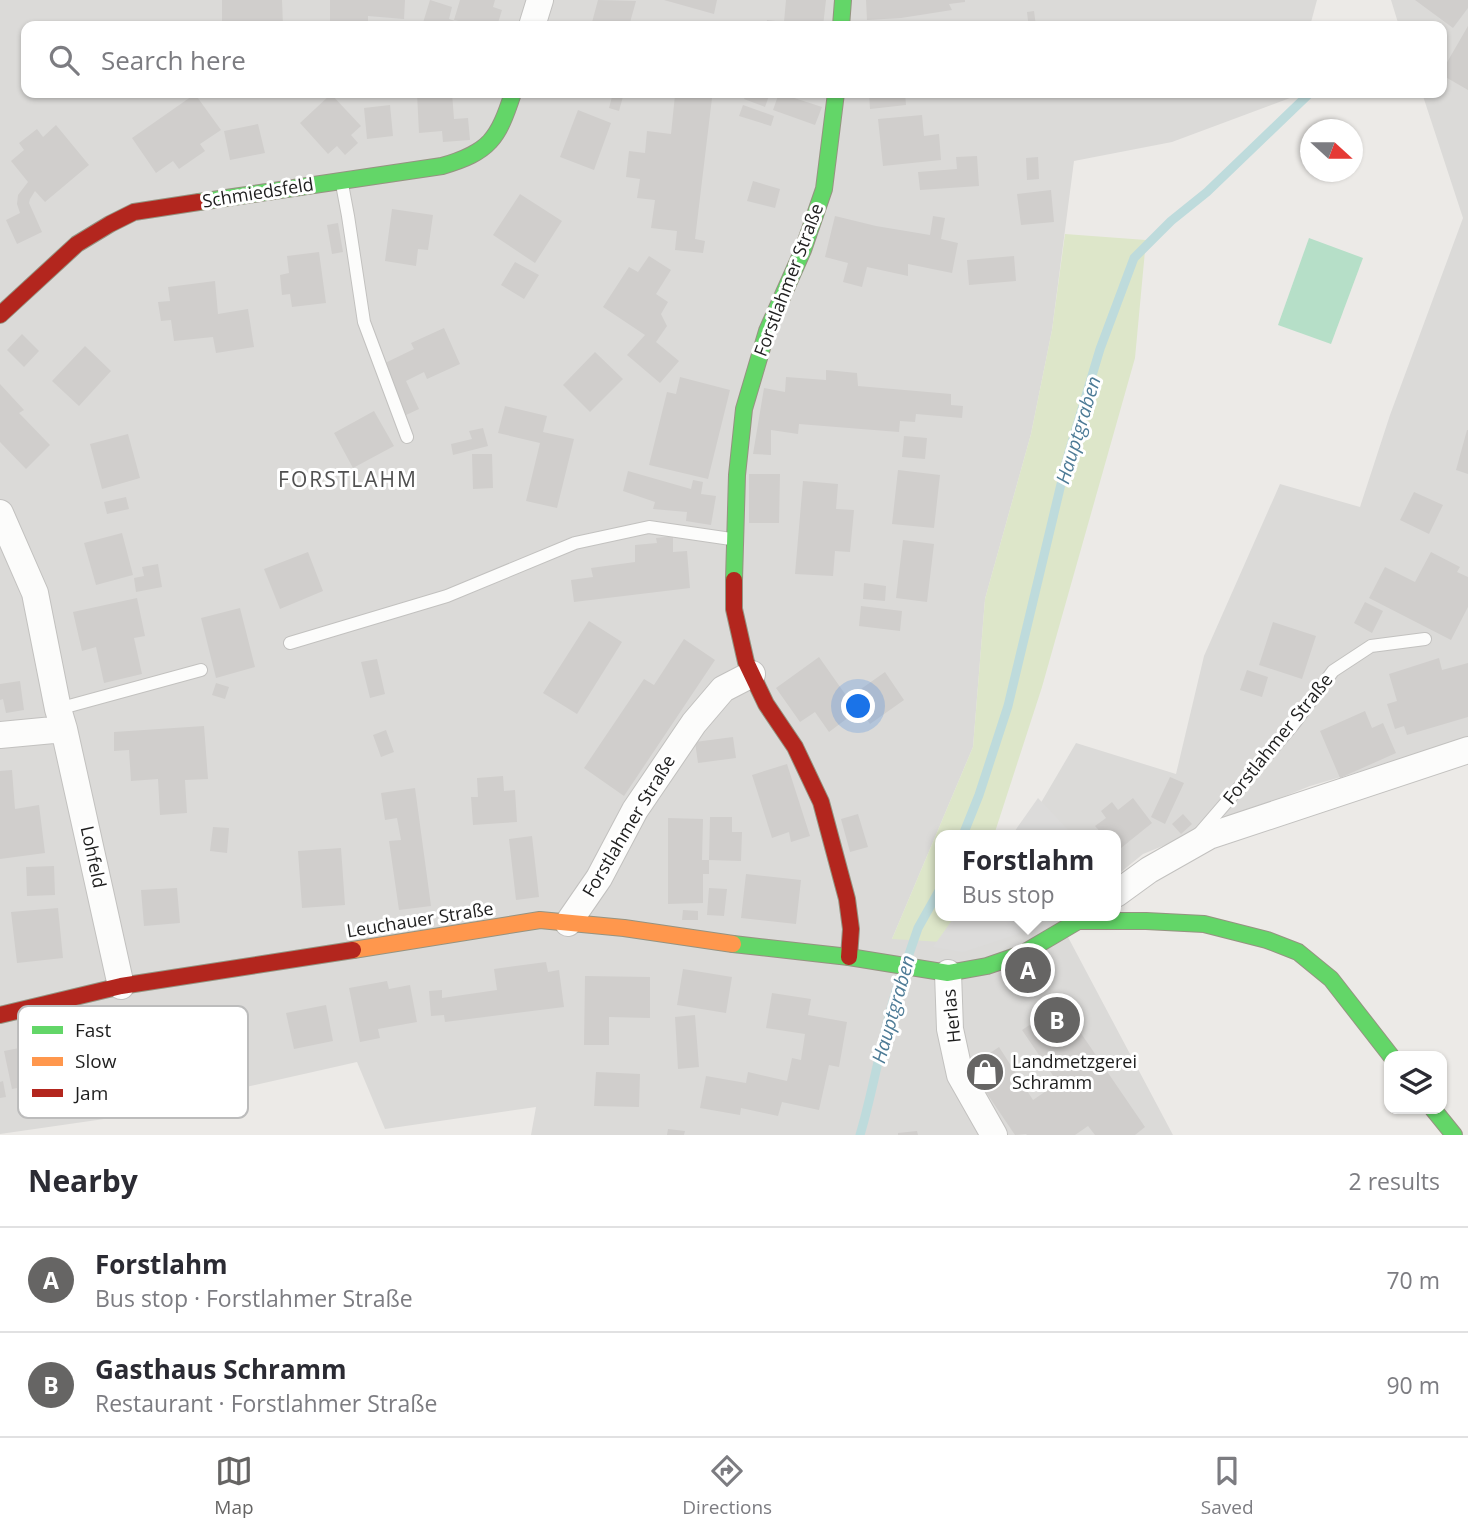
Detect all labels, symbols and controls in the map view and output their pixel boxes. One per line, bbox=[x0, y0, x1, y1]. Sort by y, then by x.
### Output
search box bbox=[21, 21, 1447, 98]
icon: search bbox=[45, 41, 83, 79]
text: Search here bbox=[101, 42, 246, 78]
north arrow bbox=[1300, 119, 1363, 182]
street label: Schmiedsfeld bbox=[201, 171, 315, 213]
street label: Forstlahmer Straße bbox=[748, 200, 828, 359]
water label: Hauptgraben bbox=[1049, 373, 1107, 487]
district label: FORSTLAHM bbox=[278, 465, 418, 493]
street label: Forstlahmer Straße bbox=[1217, 668, 1337, 809]
your location bbox=[841, 689, 875, 723]
street label: Forstlahmer Straße bbox=[576, 750, 680, 901]
street label: Lohfeld bbox=[76, 823, 112, 890]
popup bbox=[935, 830, 1121, 921]
text: Forstlahm bbox=[962, 842, 1094, 878]
text: Bus stop bbox=[962, 878, 1055, 910]
street label: Leuchauer Straße bbox=[345, 896, 495, 942]
pin: A bbox=[1005, 944, 1051, 996]
water label: Hauptgraben bbox=[865, 952, 921, 1066]
street label: Herlas bbox=[936, 988, 966, 1044]
pin: B bbox=[1034, 994, 1080, 1046]
legend bbox=[18, 1006, 248, 1118]
text: Fast bbox=[75, 1017, 111, 1043]
text: Slow bbox=[75, 1048, 117, 1074]
place label: Landmetzgerei Schramm bbox=[1012, 1049, 1137, 1094]
shop icon: Landmetzgerei Schramm bbox=[964, 1051, 1006, 1093]
map controls bbox=[1384, 1051, 1447, 1114]
button: layers bbox=[1384, 1051, 1447, 1114]
text: Jam bbox=[73, 1080, 108, 1106]
text: Nearby bbox=[28, 1160, 138, 1201]
text: 2 results bbox=[1349, 1165, 1440, 1197]
text: Forstlahm bbox=[95, 1246, 228, 1282]
text: A bbox=[43, 1264, 59, 1296]
text: 70 m bbox=[1386, 1264, 1440, 1296]
text: Bus stop · Forstlahmer Straße bbox=[95, 1282, 413, 1314]
text: Gasthaus Schramm bbox=[95, 1351, 347, 1387]
text: B bbox=[43, 1369, 59, 1401]
text: 90 m bbox=[1386, 1369, 1440, 1401]
text: Restaurant · Forstlahmer Straße bbox=[95, 1387, 437, 1419]
tab: Map bbox=[214, 1452, 254, 1520]
tab: Directions bbox=[682, 1452, 772, 1520]
tab: Saved bbox=[1201, 1452, 1254, 1520]

